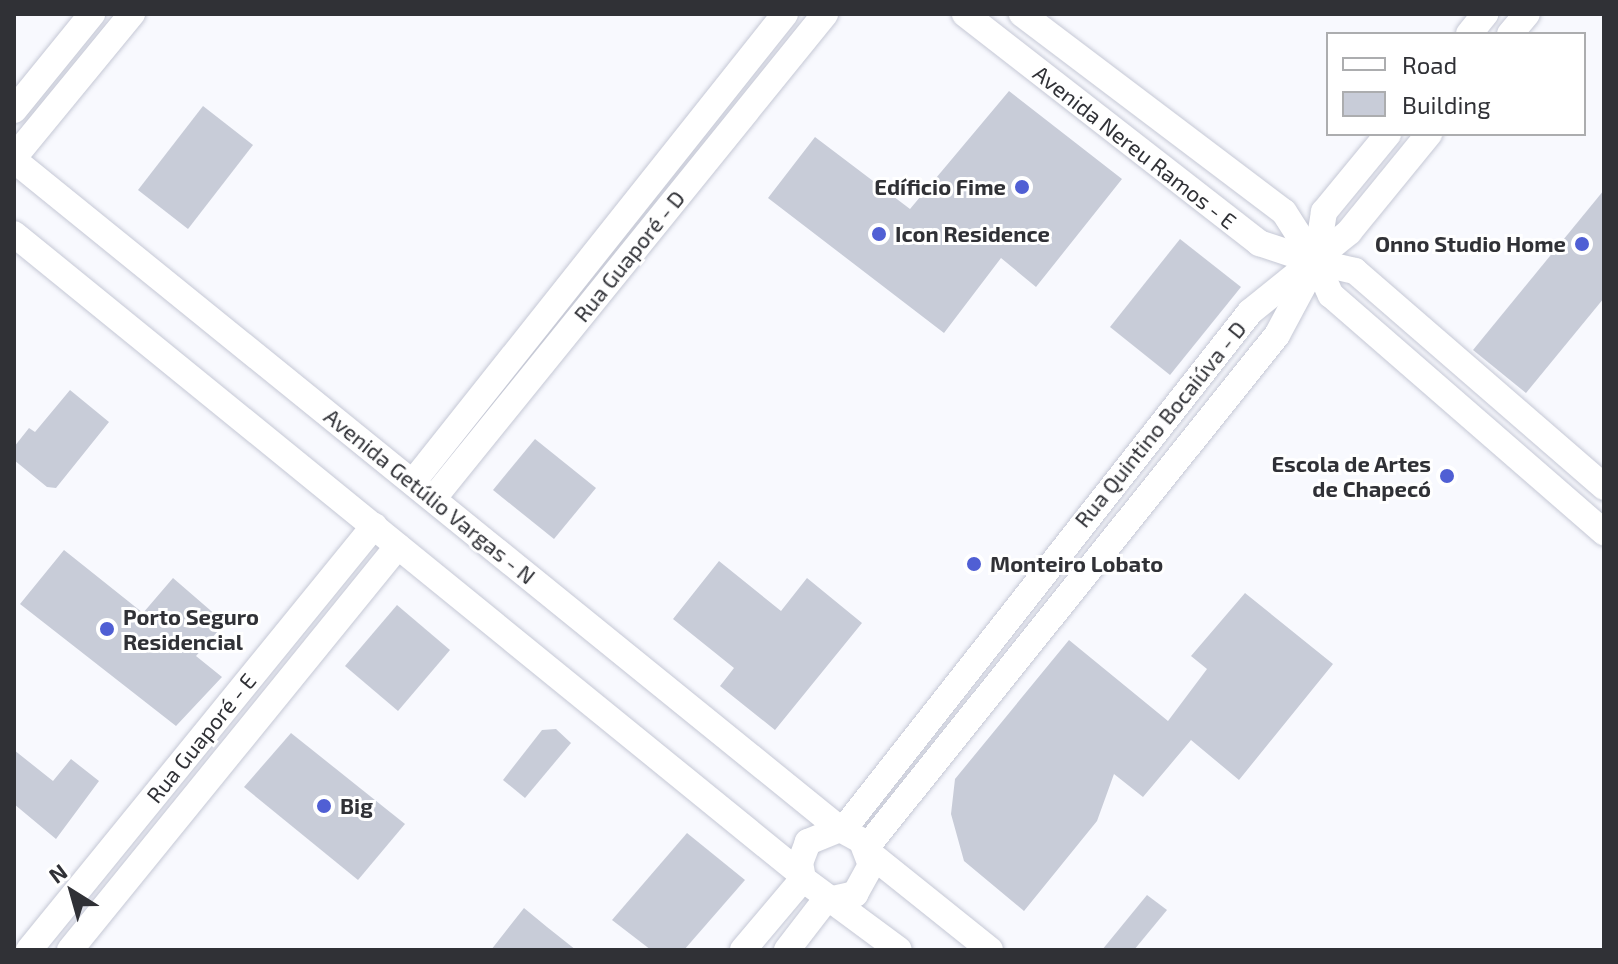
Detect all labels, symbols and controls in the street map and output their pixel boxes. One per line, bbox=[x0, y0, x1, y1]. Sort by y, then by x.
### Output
legend bbox=[1326, 32, 1586, 136]
text: Road bbox=[1402, 50, 1457, 79]
street label: Avenida Nereu Ramos - E bbox=[1028, 60, 1242, 234]
text: Building bbox=[1402, 90, 1491, 119]
place label: Edíficio Fime bbox=[874, 174, 1006, 200]
marker: Edíficio Fime bbox=[1013, 178, 1031, 196]
street label: Rua Guaporé - D bbox=[568, 185, 690, 327]
place label: Icon Residence bbox=[895, 221, 1050, 247]
marker: Icon Residence bbox=[870, 225, 888, 243]
place label: Onno Studio Home bbox=[1375, 231, 1566, 257]
marker: Onno Studio Home bbox=[1573, 235, 1591, 253]
street label: Rua Quintino Bocaiúva - D bbox=[1069, 316, 1251, 532]
street label: Avenida Getúlio Vargas - N bbox=[319, 402, 541, 590]
place label: Escola de Artes de Chapecó bbox=[1271, 450, 1431, 502]
marker: Escola de Artes de Chapecó bbox=[1438, 467, 1456, 485]
place label: Monteiro Lobato bbox=[990, 551, 1163, 577]
marker: Monteiro Lobato bbox=[965, 555, 983, 573]
place label: Porto Seguro Residencial bbox=[123, 603, 259, 654]
marker: Porto Seguro Residencial bbox=[98, 620, 116, 638]
street label: Rua Guaporé - E bbox=[141, 668, 261, 808]
place label: Big bbox=[340, 793, 373, 819]
marker: Big bbox=[315, 797, 333, 815]
north arrow bbox=[32, 852, 112, 932]
text: N bbox=[43, 858, 72, 888]

